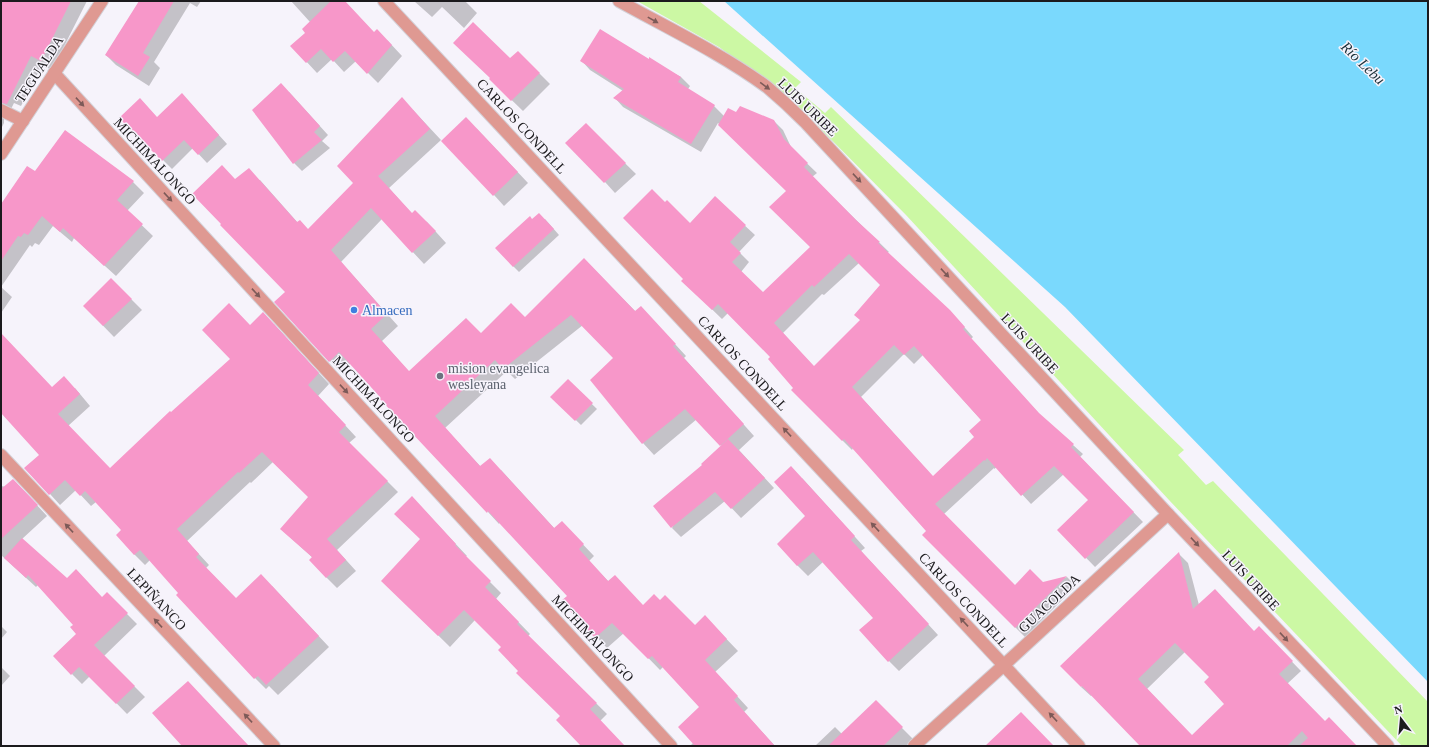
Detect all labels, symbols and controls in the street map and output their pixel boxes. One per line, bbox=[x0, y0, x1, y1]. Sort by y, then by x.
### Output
one-way arrow bbox=[647, 16, 659, 23]
street label: TEGUALDA bbox=[12, 32, 67, 105]
water label: Río Lebu bbox=[1337, 38, 1388, 88]
street label: LUIS URIBE bbox=[775, 75, 840, 139]
street label: CARLOS CONDELL bbox=[474, 76, 569, 177]
one-way arrow bbox=[759, 82, 770, 90]
one-way arrow bbox=[76, 96, 85, 107]
street label: MICHIMALONGO bbox=[111, 115, 199, 208]
one-way arrow bbox=[852, 173, 861, 182]
one-way arrow bbox=[163, 193, 172, 202]
one-way arrow bbox=[940, 268, 950, 278]
one-way arrow bbox=[251, 288, 261, 298]
place label: Almacen bbox=[362, 303, 413, 318]
marker: Almacen bbox=[349, 305, 359, 315]
street label: LUIS URIBE bbox=[998, 310, 1061, 376]
street label: CARLOS CONDELL bbox=[695, 313, 790, 414]
street label: MICHIMALONGO bbox=[330, 353, 418, 446]
place label: mision evangelica wesleyana bbox=[448, 361, 550, 392]
marker: mision evangelica wesleyana bbox=[435, 371, 445, 381]
one-way arrow bbox=[339, 384, 349, 394]
one-way arrow bbox=[782, 427, 792, 437]
one-way arrow bbox=[871, 522, 880, 533]
one-way arrow bbox=[65, 523, 74, 533]
one-way arrow bbox=[1190, 538, 1199, 547]
street label: LUIS URIBE bbox=[1219, 547, 1282, 613]
street label: CARLOS CONDELL bbox=[916, 550, 1011, 651]
street label: LEPIÑANCO bbox=[124, 565, 189, 633]
street label: GUACOLDA bbox=[1015, 570, 1084, 636]
street label: MICHIMALONGO bbox=[549, 592, 637, 685]
one-way arrow bbox=[154, 618, 163, 628]
one-way arrow bbox=[960, 618, 969, 627]
one-way arrow bbox=[1280, 632, 1289, 642]
north arrow bbox=[1381, 699, 1421, 739]
text: N bbox=[1393, 703, 1404, 716]
one-way arrow bbox=[243, 712, 252, 723]
one-way arrow bbox=[1049, 713, 1058, 722]

